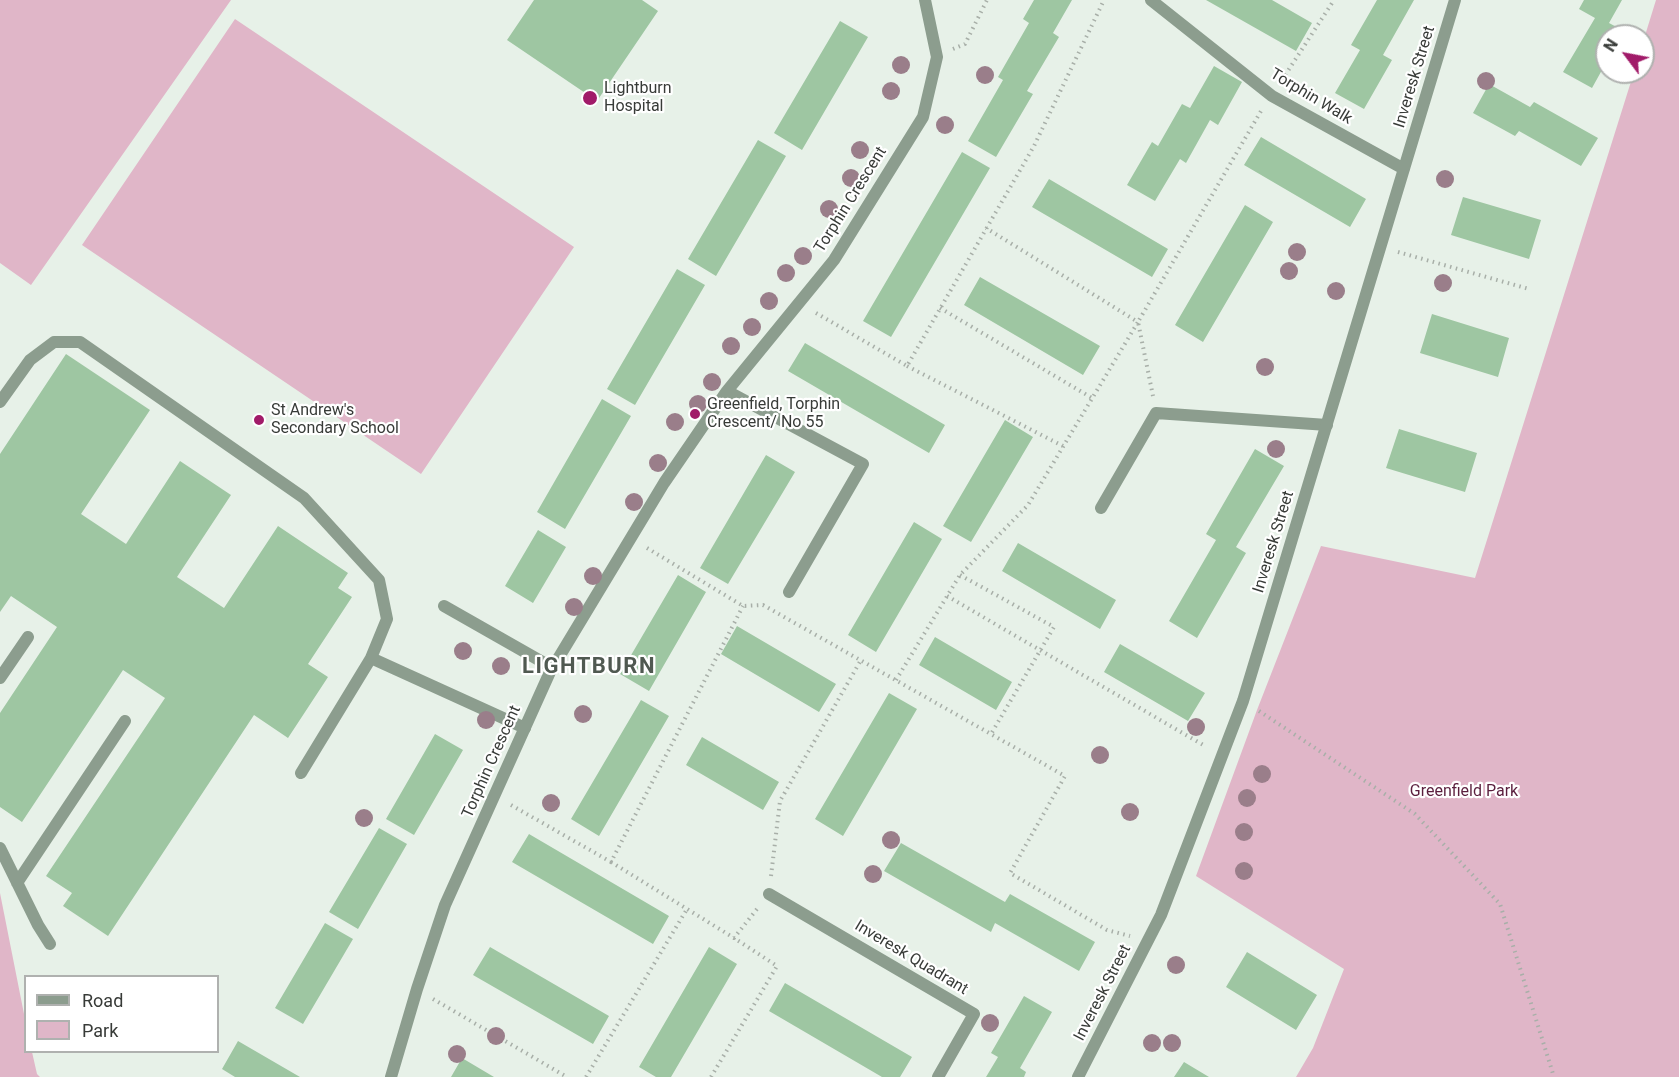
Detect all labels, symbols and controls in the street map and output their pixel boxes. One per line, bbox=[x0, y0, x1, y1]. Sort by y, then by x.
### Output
street label: Inveresk Street bbox=[1390, 24, 1440, 130]
north arrow bbox=[1595, 24, 1655, 84]
text: N bbox=[1600, 35, 1622, 55]
street label: Torphin Walk bbox=[1266, 65, 1356, 129]
place label: Lightburn Hospital bbox=[604, 79, 672, 117]
marker: Lightburn Hospital bbox=[581, 89, 599, 107]
street label: Torphin Crescent bbox=[811, 144, 891, 256]
place label: Greenfield, Torphin Crescent/ No 55 bbox=[707, 395, 840, 433]
place label: St Andrew's Secondary School bbox=[271, 401, 399, 439]
marker: Greenfield, Torphin Crescent/ No 55 bbox=[688, 407, 702, 421]
marker: St Andrew's Secondary School bbox=[252, 413, 266, 427]
street label: Inveresk Street bbox=[1249, 489, 1299, 595]
district label: LIGHTBURN bbox=[522, 654, 656, 680]
street label: Torphin Crescent bbox=[459, 703, 525, 821]
park label: Greenfield Park bbox=[1410, 782, 1518, 802]
street label: Inveresk Quadrant bbox=[851, 917, 971, 999]
street label: Inveresk Street bbox=[1070, 942, 1136, 1044]
legend bbox=[24, 975, 219, 1053]
text: Road bbox=[82, 990, 123, 1011]
text: Park bbox=[82, 1020, 118, 1041]

